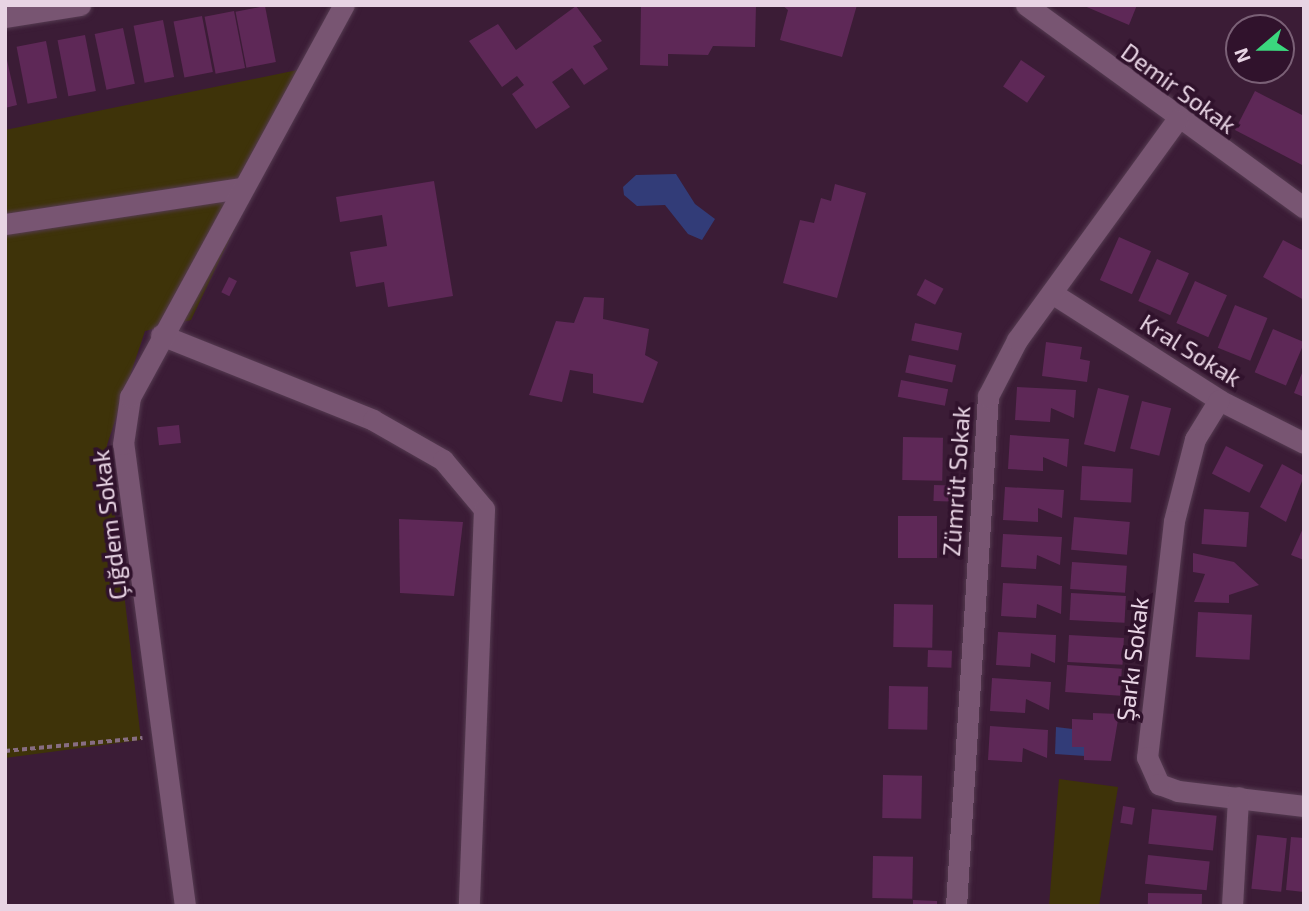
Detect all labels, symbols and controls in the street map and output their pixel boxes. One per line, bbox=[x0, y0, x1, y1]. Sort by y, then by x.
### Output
north arrow bbox=[1225, 14, 1295, 84]
street label: Demir Sokak bbox=[1116, 37, 1242, 139]
text: N bbox=[1229, 45, 1255, 66]
street label: Kral Sokak bbox=[1135, 308, 1247, 392]
street label: Zümrüt Sokak bbox=[936, 405, 976, 557]
street label: Çığdem Sokak bbox=[86, 448, 132, 602]
street label: Şarkı Sokak bbox=[1110, 595, 1154, 723]

